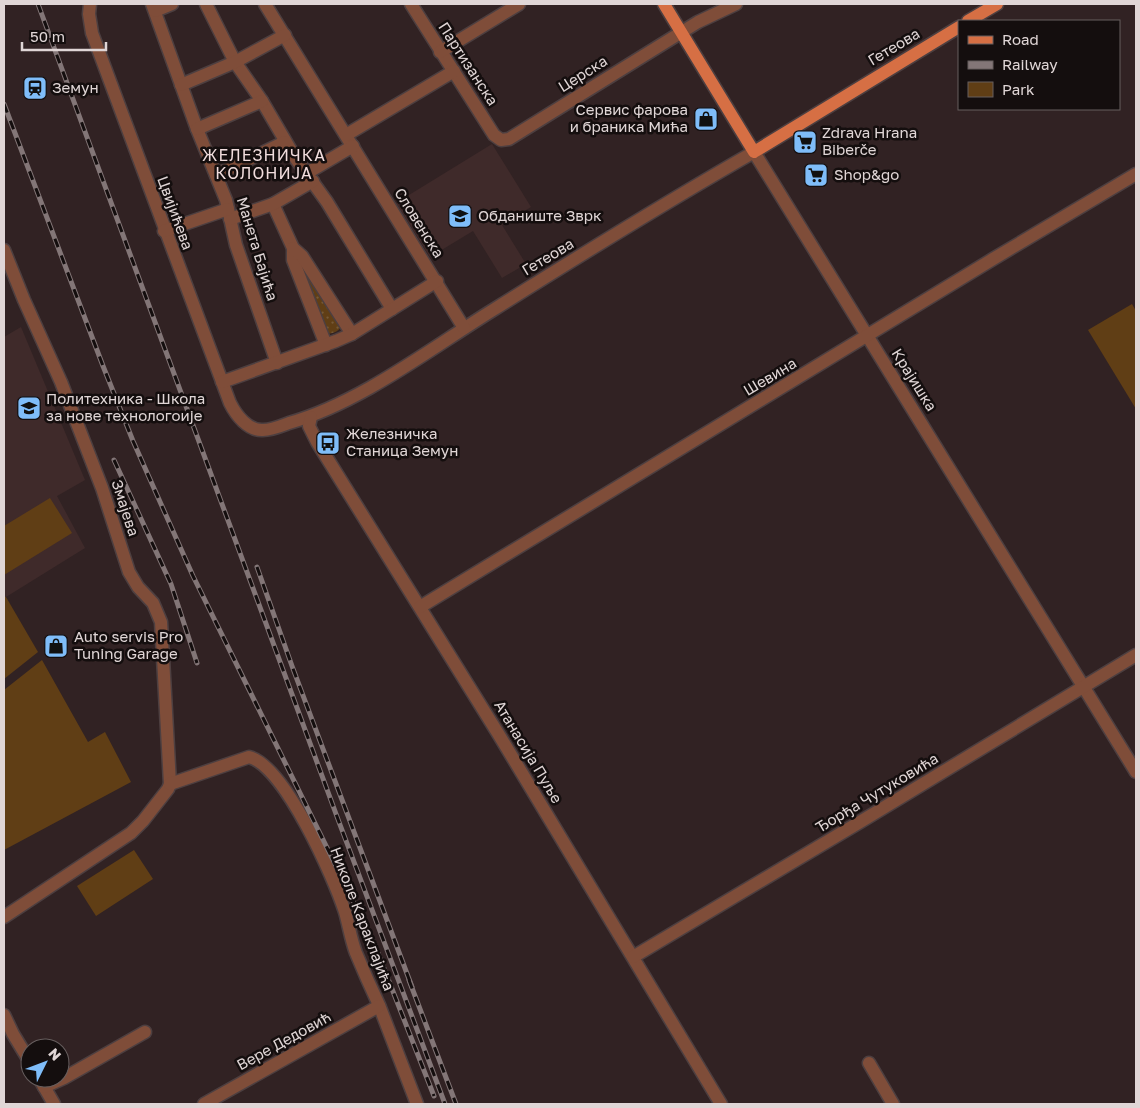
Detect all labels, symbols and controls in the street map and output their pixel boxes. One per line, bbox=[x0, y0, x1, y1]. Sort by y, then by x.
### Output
street label: Партизанска bbox=[435, 18, 503, 109]
scale bar bbox=[22, 20, 106, 52]
legend bbox=[958, 20, 1120, 110]
street label: Гетеова bbox=[864, 24, 923, 69]
text: 50 m bbox=[30, 27, 65, 45]
text: Road bbox=[1002, 30, 1039, 48]
street label: Церска bbox=[555, 51, 610, 95]
text: Railway bbox=[1002, 55, 1058, 73]
station icon: Земун bbox=[22, 75, 48, 101]
place label: Земун bbox=[52, 78, 99, 96]
text: Park bbox=[1002, 80, 1035, 98]
place label: Сервис фарова и браника Мића bbox=[570, 100, 688, 135]
shop icon: Сервис фарова и браника Мића bbox=[693, 106, 719, 132]
place label: Zdrava Hrana Biberče bbox=[822, 123, 917, 158]
supermarket icon: Zdrava Hrana Biberče bbox=[792, 129, 818, 155]
district label: ЖЕЛЕЗНИЧКА КОЛОНИЈА bbox=[202, 145, 326, 183]
supermarket icon: Shop&go bbox=[803, 162, 829, 188]
place label: Shop&go bbox=[834, 165, 899, 183]
street label: Цвијићева bbox=[154, 173, 198, 252]
street label: Словенска bbox=[391, 184, 448, 261]
street label: Манета Бајића bbox=[234, 195, 282, 303]
school or university icon: Обданиште Зврк bbox=[447, 203, 473, 229]
place label: Обданиште Зврк bbox=[478, 206, 602, 224]
street label: Гетеова bbox=[518, 234, 577, 279]
street label: Крајишка bbox=[889, 345, 941, 414]
street label: Шевина bbox=[740, 353, 799, 399]
place label: Политехника - Школа за нове технологоије bbox=[46, 389, 205, 424]
school or university icon: Политехника - Школа за нове технологоије bbox=[16, 395, 42, 421]
place label: Железничка Станица Земун bbox=[346, 424, 458, 459]
bus stop icon: Железничка Станица Земун bbox=[315, 430, 341, 456]
street label: Змајева bbox=[108, 477, 144, 538]
place label: Auto servis Pro Tuning Garage bbox=[74, 627, 183, 662]
shop icon: Auto servis Pro Tuning Garage bbox=[43, 633, 69, 659]
street label: Атанасија Пуље bbox=[491, 697, 567, 806]
street label: Ђорђа Чутуковића bbox=[812, 748, 941, 836]
street label: Николе Караклајића bbox=[327, 844, 399, 993]
street label: Вере Дедовић bbox=[233, 1007, 334, 1073]
north arrow bbox=[20, 1038, 70, 1088]
text: N bbox=[45, 1044, 65, 1064]

